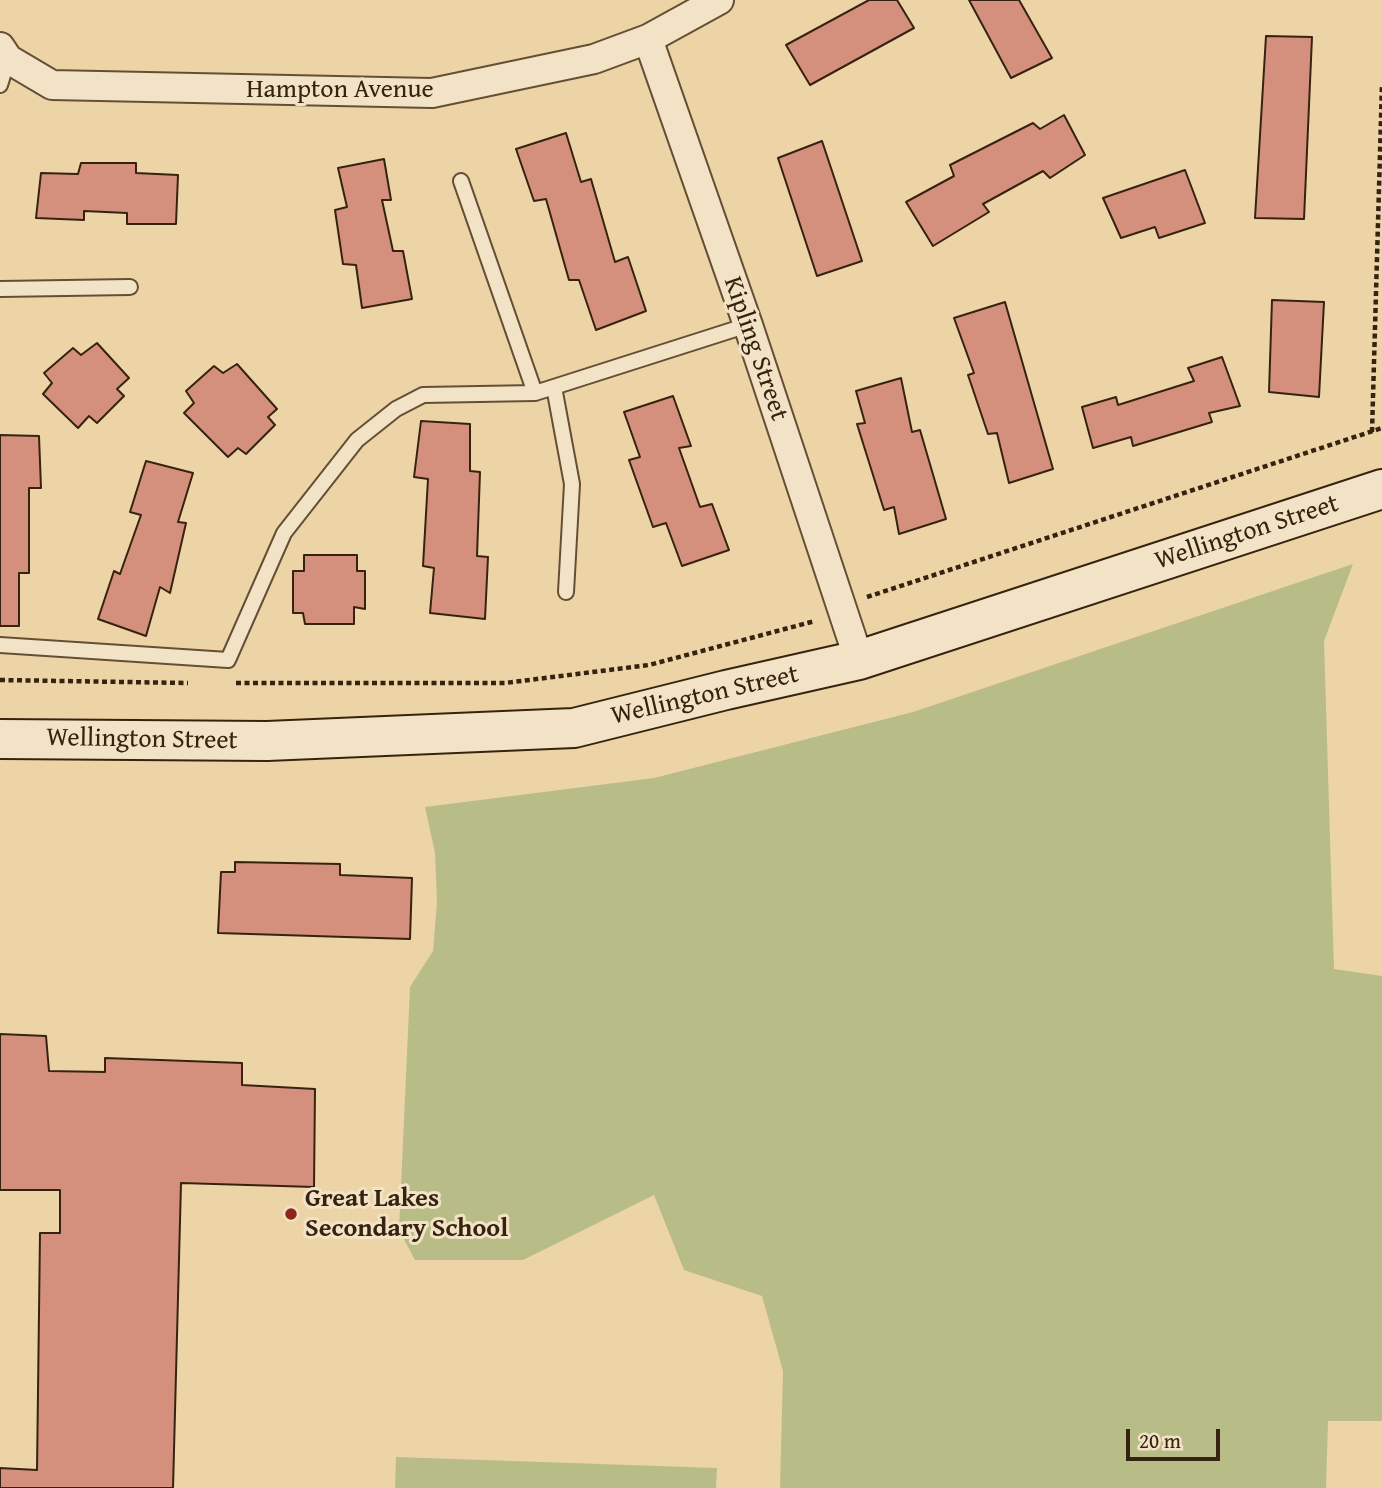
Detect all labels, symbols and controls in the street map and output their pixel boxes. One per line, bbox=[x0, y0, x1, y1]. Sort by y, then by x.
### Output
street label: Hampton Avenue bbox=[246, 74, 434, 106]
street label: Kipling Street bbox=[716, 273, 794, 425]
street label: Wellington Street bbox=[1151, 489, 1343, 577]
street label: Wellington Street bbox=[608, 659, 802, 733]
street label: Wellington Street bbox=[46, 723, 238, 757]
place label: Great Lakes Secondary School bbox=[305, 1183, 508, 1244]
marker: Great Lakes Secondary School bbox=[283, 1206, 299, 1222]
scale bar bbox=[1130, 1414, 1224, 1458]
text: 20 m bbox=[1139, 1425, 1181, 1456]

